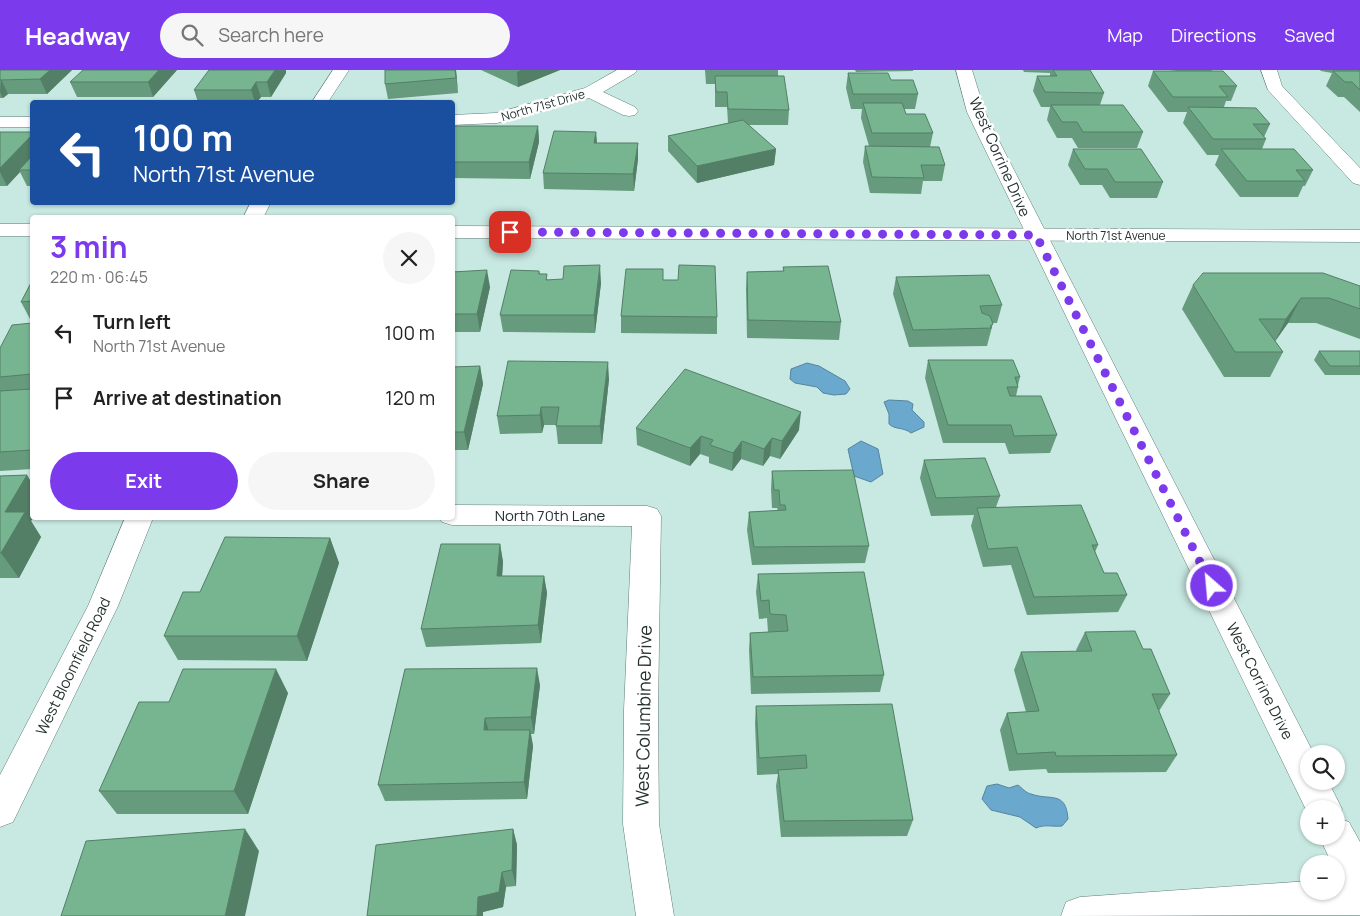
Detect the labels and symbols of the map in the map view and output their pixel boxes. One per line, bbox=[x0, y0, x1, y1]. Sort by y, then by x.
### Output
street label: North 71st Drive bbox=[499, 85, 587, 125]
street label: West Corrine Drive bbox=[964, 94, 1036, 220]
pin bbox=[489, 211, 531, 253]
street label: North 71st Avenue bbox=[1066, 227, 1166, 244]
street label: North 70th Lane bbox=[495, 505, 606, 526]
position arrow bbox=[1185, 559, 1237, 611]
street label: West Bloomfield Road bbox=[31, 594, 115, 738]
street label: West Corrine Drive bbox=[1221, 619, 1299, 743]
street label: West Columbine Drive bbox=[629, 625, 657, 807]

